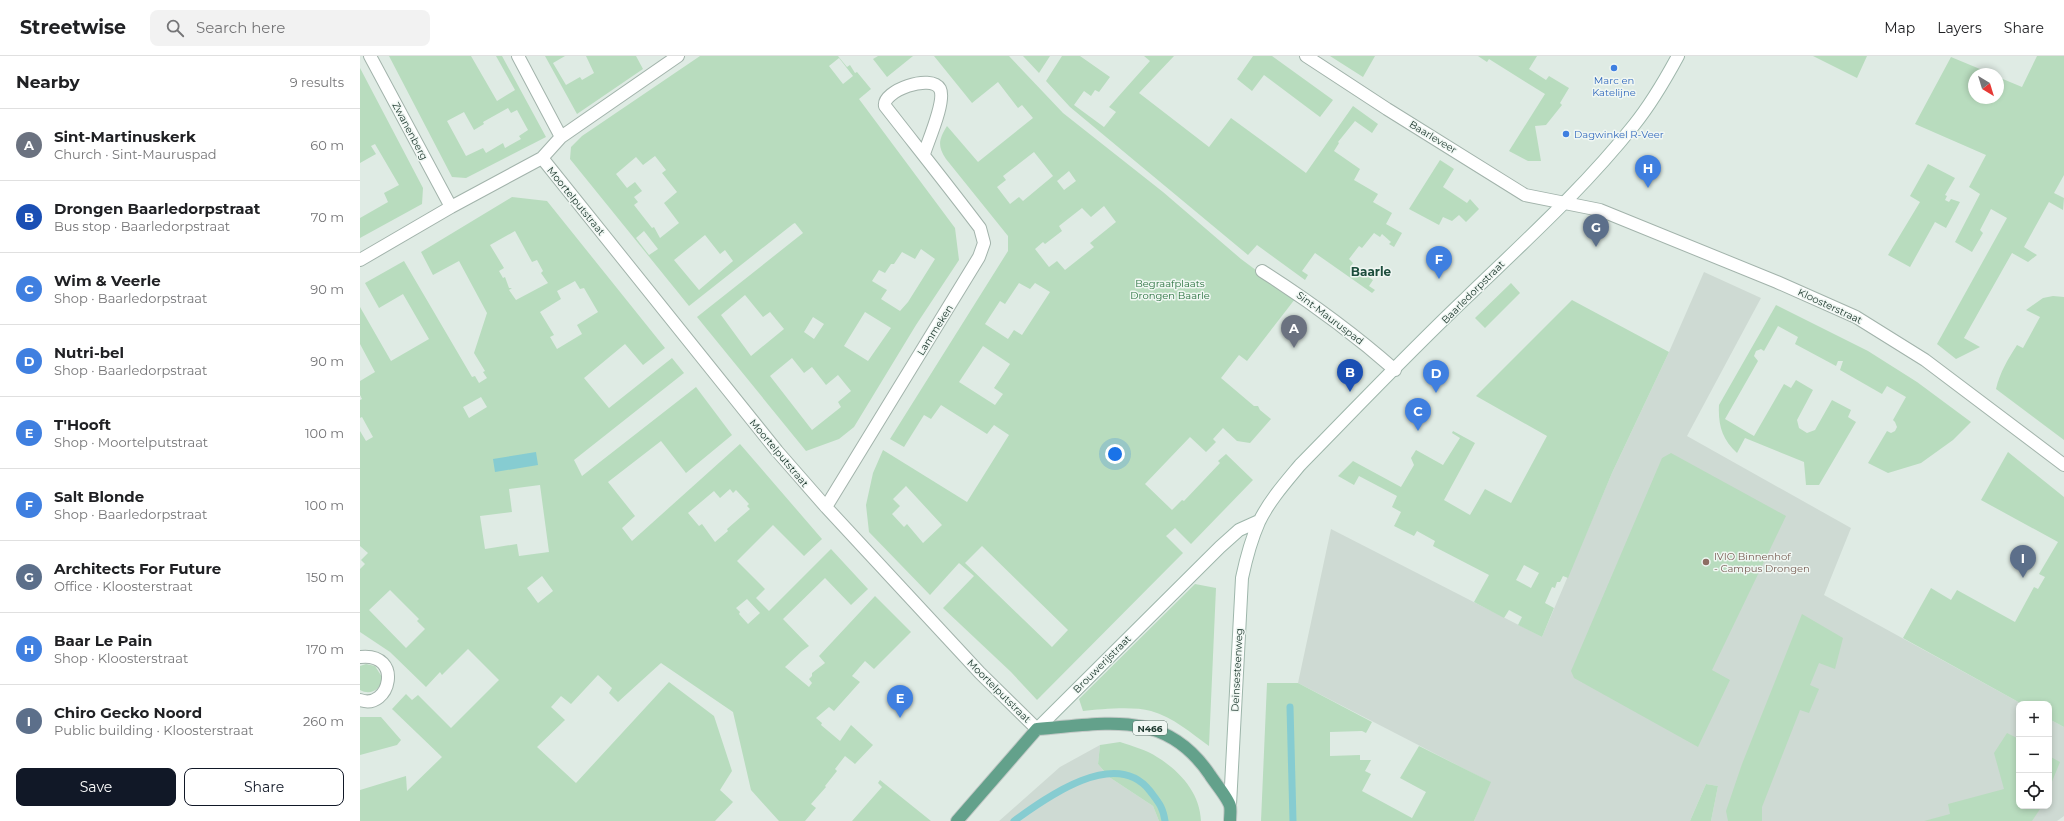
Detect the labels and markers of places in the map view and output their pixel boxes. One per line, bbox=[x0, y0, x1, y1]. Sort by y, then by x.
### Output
marker: Marc en Katelijne bbox=[1609, 63, 1619, 73]
place label: Marc en Katelijne bbox=[1592, 74, 1636, 99]
place label: Dagwinkel R-Veer bbox=[1574, 128, 1664, 141]
marker: Dagwinkel R-Veer bbox=[1561, 129, 1571, 139]
pin: H bbox=[1635, 155, 1661, 188]
pin: G bbox=[1583, 214, 1609, 247]
pin: F bbox=[1426, 246, 1452, 279]
pin: A bbox=[1281, 315, 1307, 348]
pin: B bbox=[1337, 359, 1363, 392]
pin: D bbox=[1423, 360, 1449, 393]
pin: C bbox=[1405, 398, 1431, 431]
pin: I bbox=[2010, 545, 2036, 578]
place label: IVIO Binnenhof - Campus Drongen bbox=[1714, 550, 1810, 575]
marker: IVIO Binnenhof - Campus Drongen bbox=[1701, 557, 1711, 567]
pin: E bbox=[887, 685, 913, 718]

